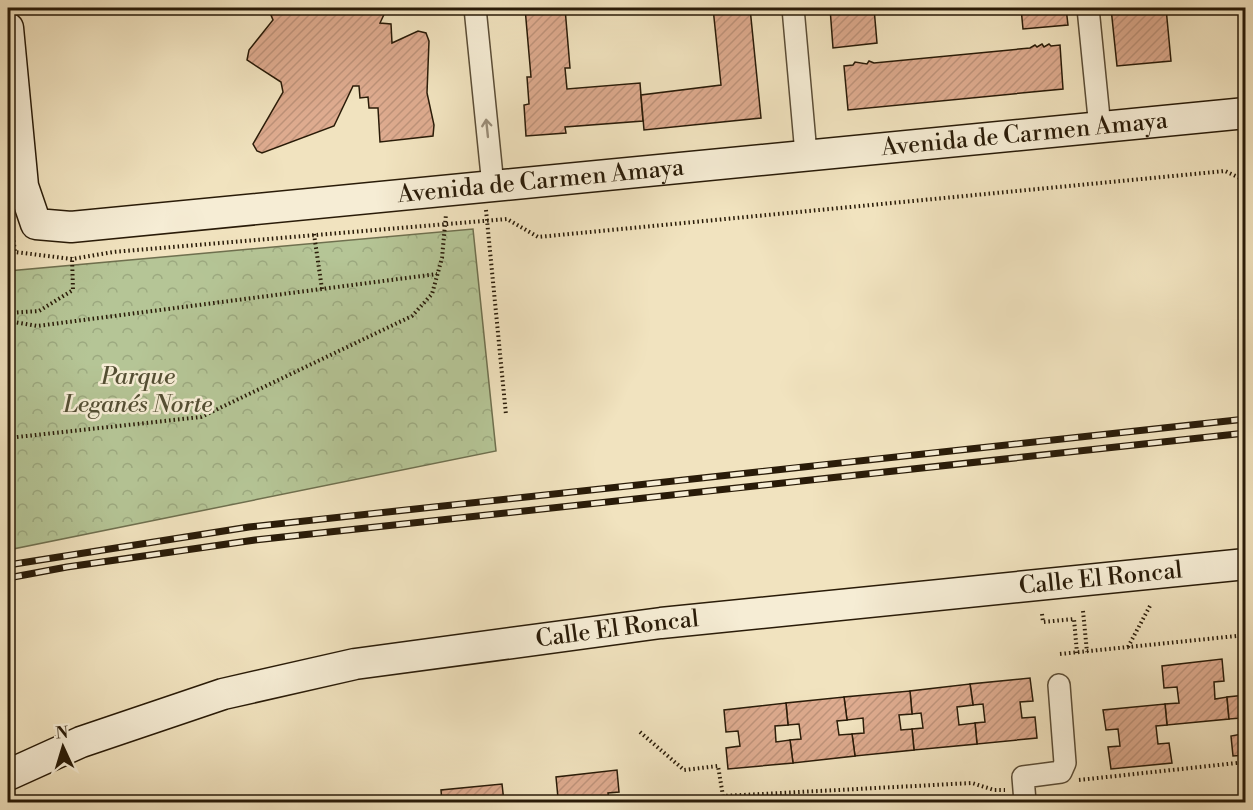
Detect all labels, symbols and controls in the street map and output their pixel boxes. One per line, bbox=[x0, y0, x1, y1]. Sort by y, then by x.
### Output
street label: Avenida de Carmen Amaya bbox=[879, 106, 1170, 163]
one-way arrow bbox=[481, 119, 492, 139]
street label: Avenida de Carmen Amaya bbox=[395, 153, 686, 210]
park label: Parque Leganés Norte bbox=[63, 362, 212, 420]
street label: Calle El Roncal bbox=[1017, 555, 1184, 602]
street label: Calle El Roncal bbox=[534, 604, 700, 655]
north arrow bbox=[33, 717, 93, 777]
text: N bbox=[55, 723, 69, 743]

